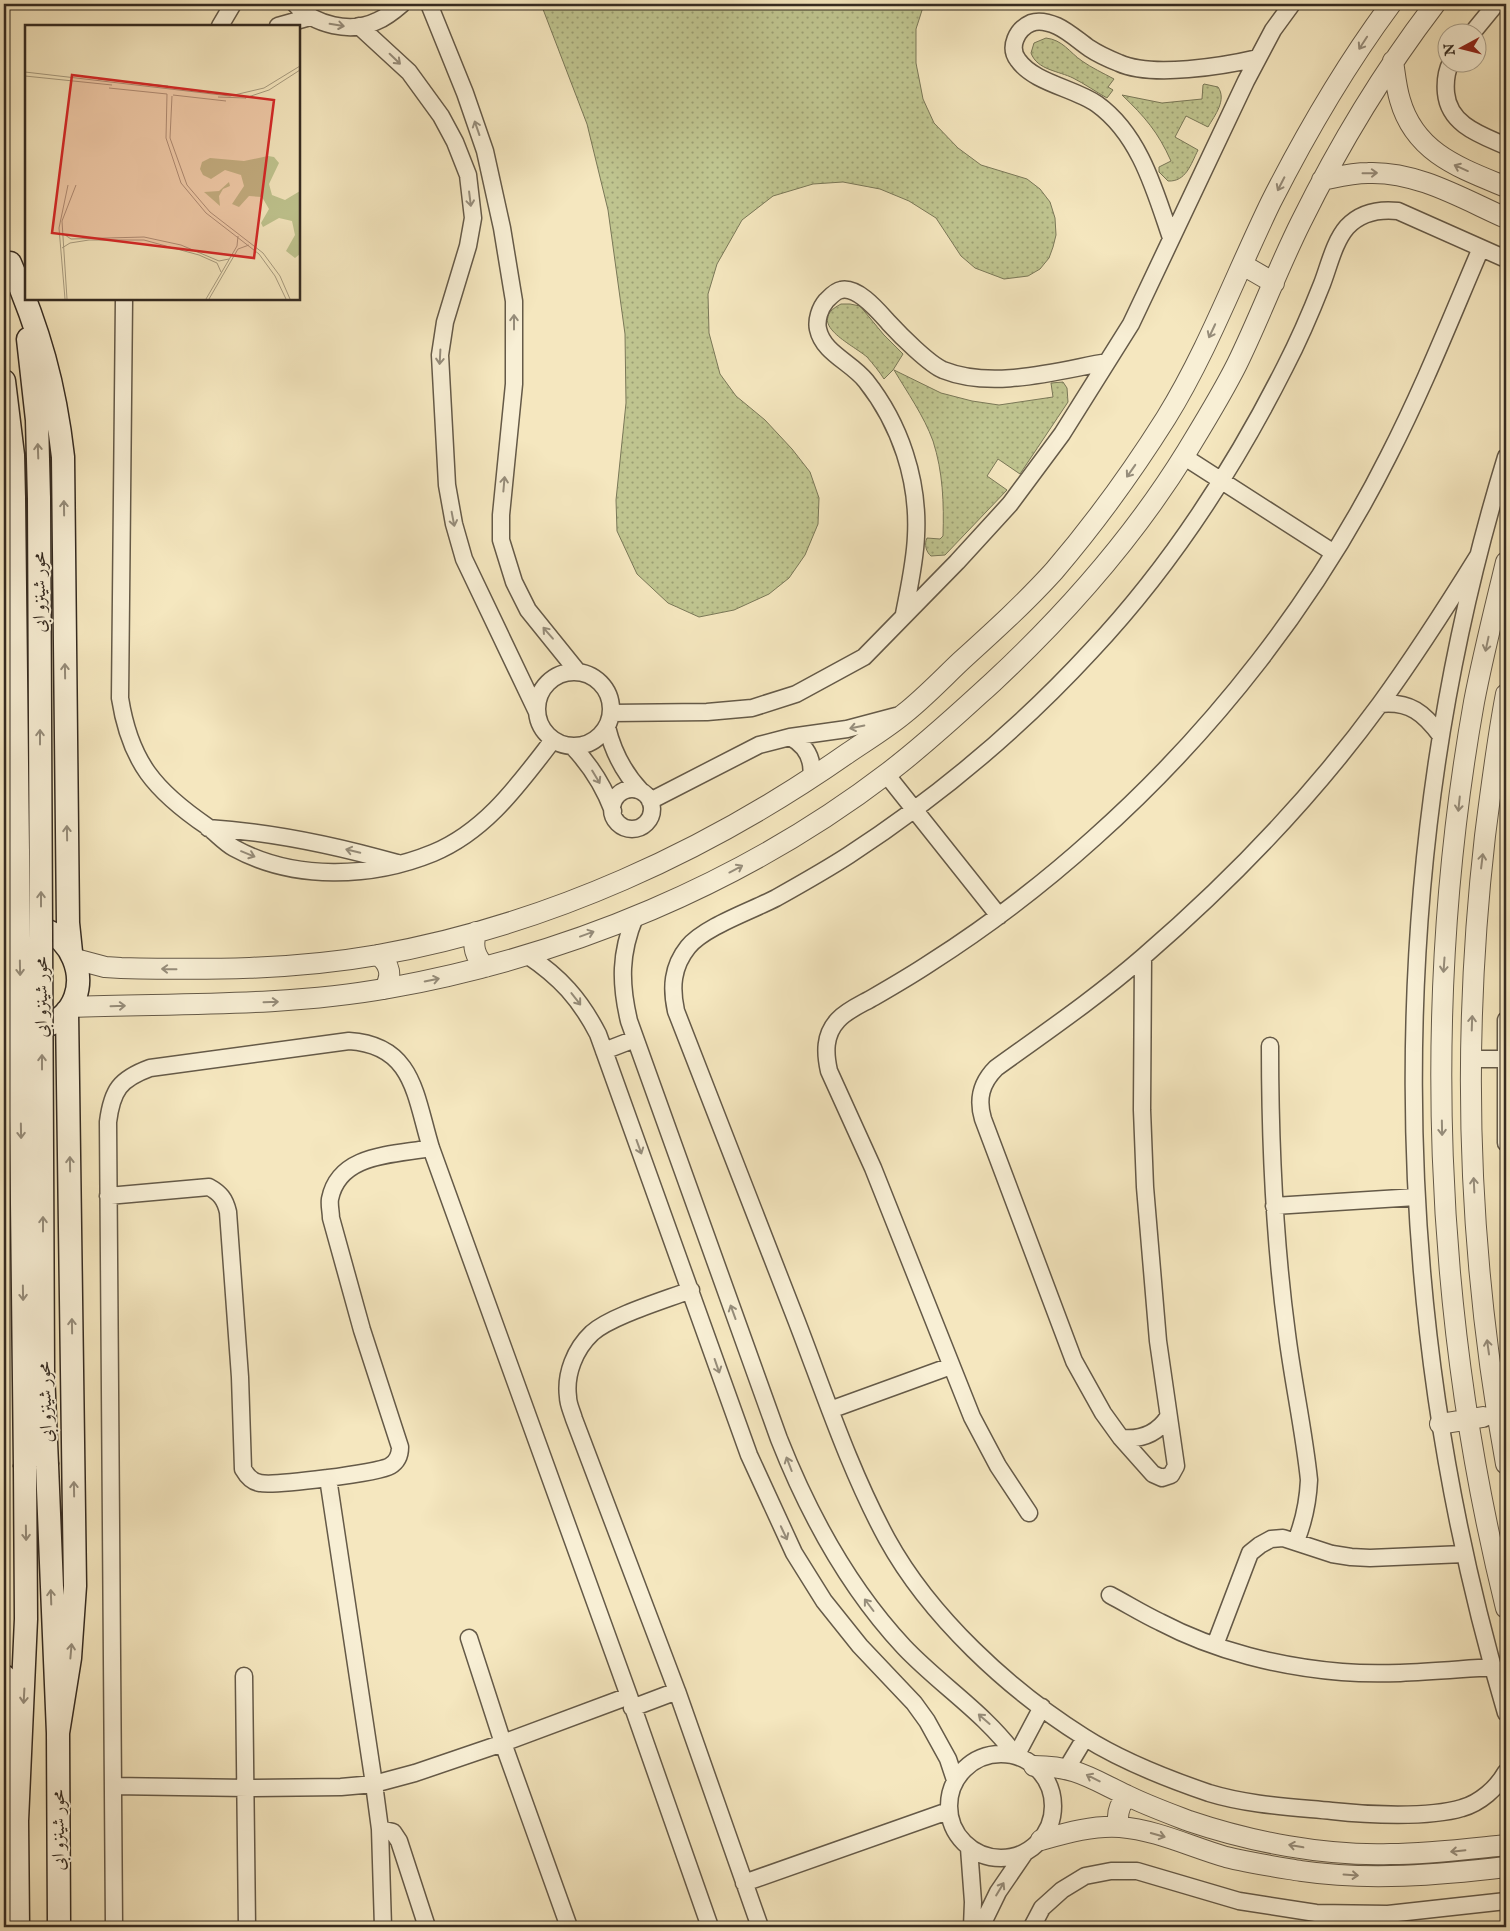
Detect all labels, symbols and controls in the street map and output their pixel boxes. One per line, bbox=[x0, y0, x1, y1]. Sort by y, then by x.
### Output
one-way arrow bbox=[329, 21, 345, 31]
north arrow bbox=[1438, 22, 1488, 72]
inset map bbox=[25, 25, 300, 300]
one-way arrow bbox=[1358, 36, 1368, 50]
text: N bbox=[1440, 42, 1460, 58]
one-way arrow bbox=[389, 52, 401, 64]
one-way arrow bbox=[472, 121, 481, 137]
one-way arrow bbox=[1454, 163, 1469, 172]
one-way arrow bbox=[1362, 168, 1378, 178]
one-way arrow bbox=[1276, 176, 1286, 191]
one-way arrow bbox=[466, 190, 476, 206]
one-way arrow bbox=[509, 314, 519, 330]
one-way arrow bbox=[1207, 323, 1217, 338]
one-way arrow bbox=[436, 349, 445, 365]
one-way arrow bbox=[34, 443, 43, 459]
one-way arrow bbox=[1126, 464, 1136, 478]
one-way arrow bbox=[500, 476, 509, 492]
one-way arrow bbox=[59, 500, 69, 516]
one-way arrow bbox=[449, 510, 458, 526]
street label: محور شينزو ابى bbox=[29, 551, 52, 632]
one-way arrow bbox=[542, 627, 554, 640]
one-way arrow bbox=[1482, 635, 1491, 651]
one-way arrow bbox=[61, 663, 70, 679]
one-way arrow bbox=[849, 722, 865, 732]
one-way arrow bbox=[35, 729, 45, 745]
one-way arrow bbox=[592, 770, 602, 784]
one-way arrow bbox=[1454, 795, 1464, 811]
one-way arrow bbox=[62, 825, 72, 842]
one-way arrow bbox=[346, 846, 362, 855]
one-way arrow bbox=[240, 850, 255, 859]
one-way arrow bbox=[1477, 853, 1487, 869]
one-way arrow bbox=[728, 863, 743, 873]
one-way arrow bbox=[36, 891, 46, 908]
one-way arrow bbox=[579, 929, 595, 938]
street label: محور شينزو ابى bbox=[31, 956, 54, 1037]
one-way arrow bbox=[1440, 957, 1449, 973]
one-way arrow bbox=[15, 960, 24, 976]
one-way arrow bbox=[162, 964, 178, 974]
one-way arrow bbox=[423, 974, 439, 984]
one-way arrow bbox=[571, 992, 581, 1006]
one-way arrow bbox=[263, 997, 279, 1006]
one-way arrow bbox=[110, 1001, 126, 1010]
one-way arrow bbox=[1467, 1015, 1477, 1032]
one-way arrow bbox=[37, 1054, 47, 1070]
one-way arrow bbox=[1438, 1120, 1447, 1136]
one-way arrow bbox=[16, 1122, 26, 1138]
one-way arrow bbox=[635, 1139, 644, 1155]
one-way arrow bbox=[65, 1156, 75, 1172]
one-way arrow bbox=[1469, 1178, 1478, 1194]
one-way arrow bbox=[38, 1216, 47, 1232]
one-way arrow bbox=[18, 1284, 28, 1301]
one-way arrow bbox=[728, 1304, 737, 1320]
one-way arrow bbox=[67, 1318, 77, 1334]
one-way arrow bbox=[1483, 1340, 1493, 1356]
one-way arrow bbox=[713, 1358, 722, 1374]
street label: محور شينزو ابى bbox=[34, 1361, 59, 1443]
one-way arrow bbox=[784, 1457, 793, 1472]
one-way arrow bbox=[69, 1481, 78, 1497]
one-way arrow bbox=[21, 1525, 30, 1541]
one-way arrow bbox=[780, 1525, 790, 1540]
one-way arrow bbox=[47, 1590, 56, 1606]
one-way arrow bbox=[864, 1598, 874, 1612]
one-way arrow bbox=[66, 1643, 76, 1659]
one-way arrow bbox=[19, 1688, 28, 1704]
one-way arrow bbox=[978, 1713, 991, 1725]
one-way arrow bbox=[1086, 1773, 1101, 1783]
street label: محور شينزو ابى bbox=[48, 1789, 71, 1870]
one-way arrow bbox=[1149, 1831, 1165, 1840]
one-way arrow bbox=[1288, 1841, 1304, 1851]
one-way arrow bbox=[1450, 1846, 1466, 1856]
one-way arrow bbox=[1342, 1870, 1358, 1879]
one-way arrow bbox=[995, 1882, 1005, 1896]

